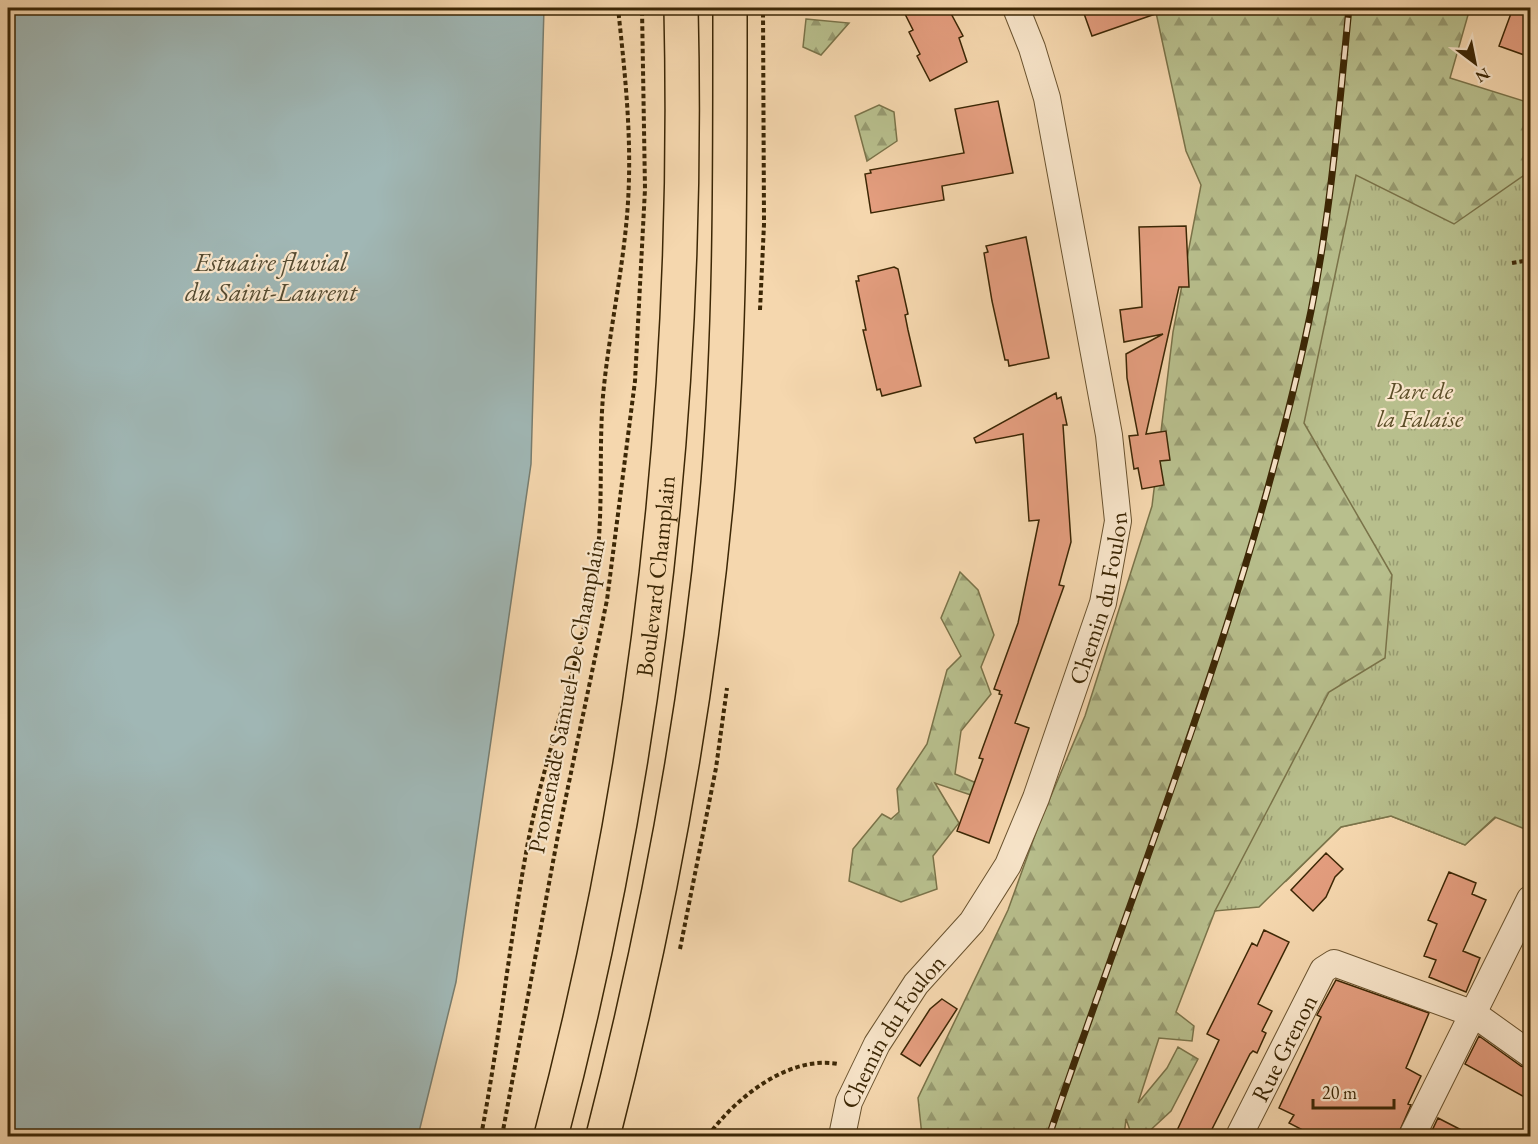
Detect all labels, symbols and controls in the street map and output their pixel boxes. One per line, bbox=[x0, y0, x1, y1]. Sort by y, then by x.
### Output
north arrow bbox=[1445, 33, 1505, 93]
text: N bbox=[1472, 63, 1494, 88]
water label: Estuaire fluvial du Saint-Laurent bbox=[185, 245, 358, 309]
park label: Parc de la Falaise bbox=[1377, 375, 1464, 434]
street label: Boulevard Champlain bbox=[628, 474, 681, 679]
street label: Chemin du Foulon bbox=[1061, 510, 1134, 688]
street label: Promenade Samuel-De Champlain bbox=[520, 536, 612, 856]
street label: Chemin du Foulon bbox=[833, 947, 952, 1113]
street label: Rue Grenon bbox=[1244, 989, 1324, 1106]
scale bar bbox=[1313, 1072, 1394, 1110]
text: 20 m bbox=[1322, 1081, 1357, 1104]

